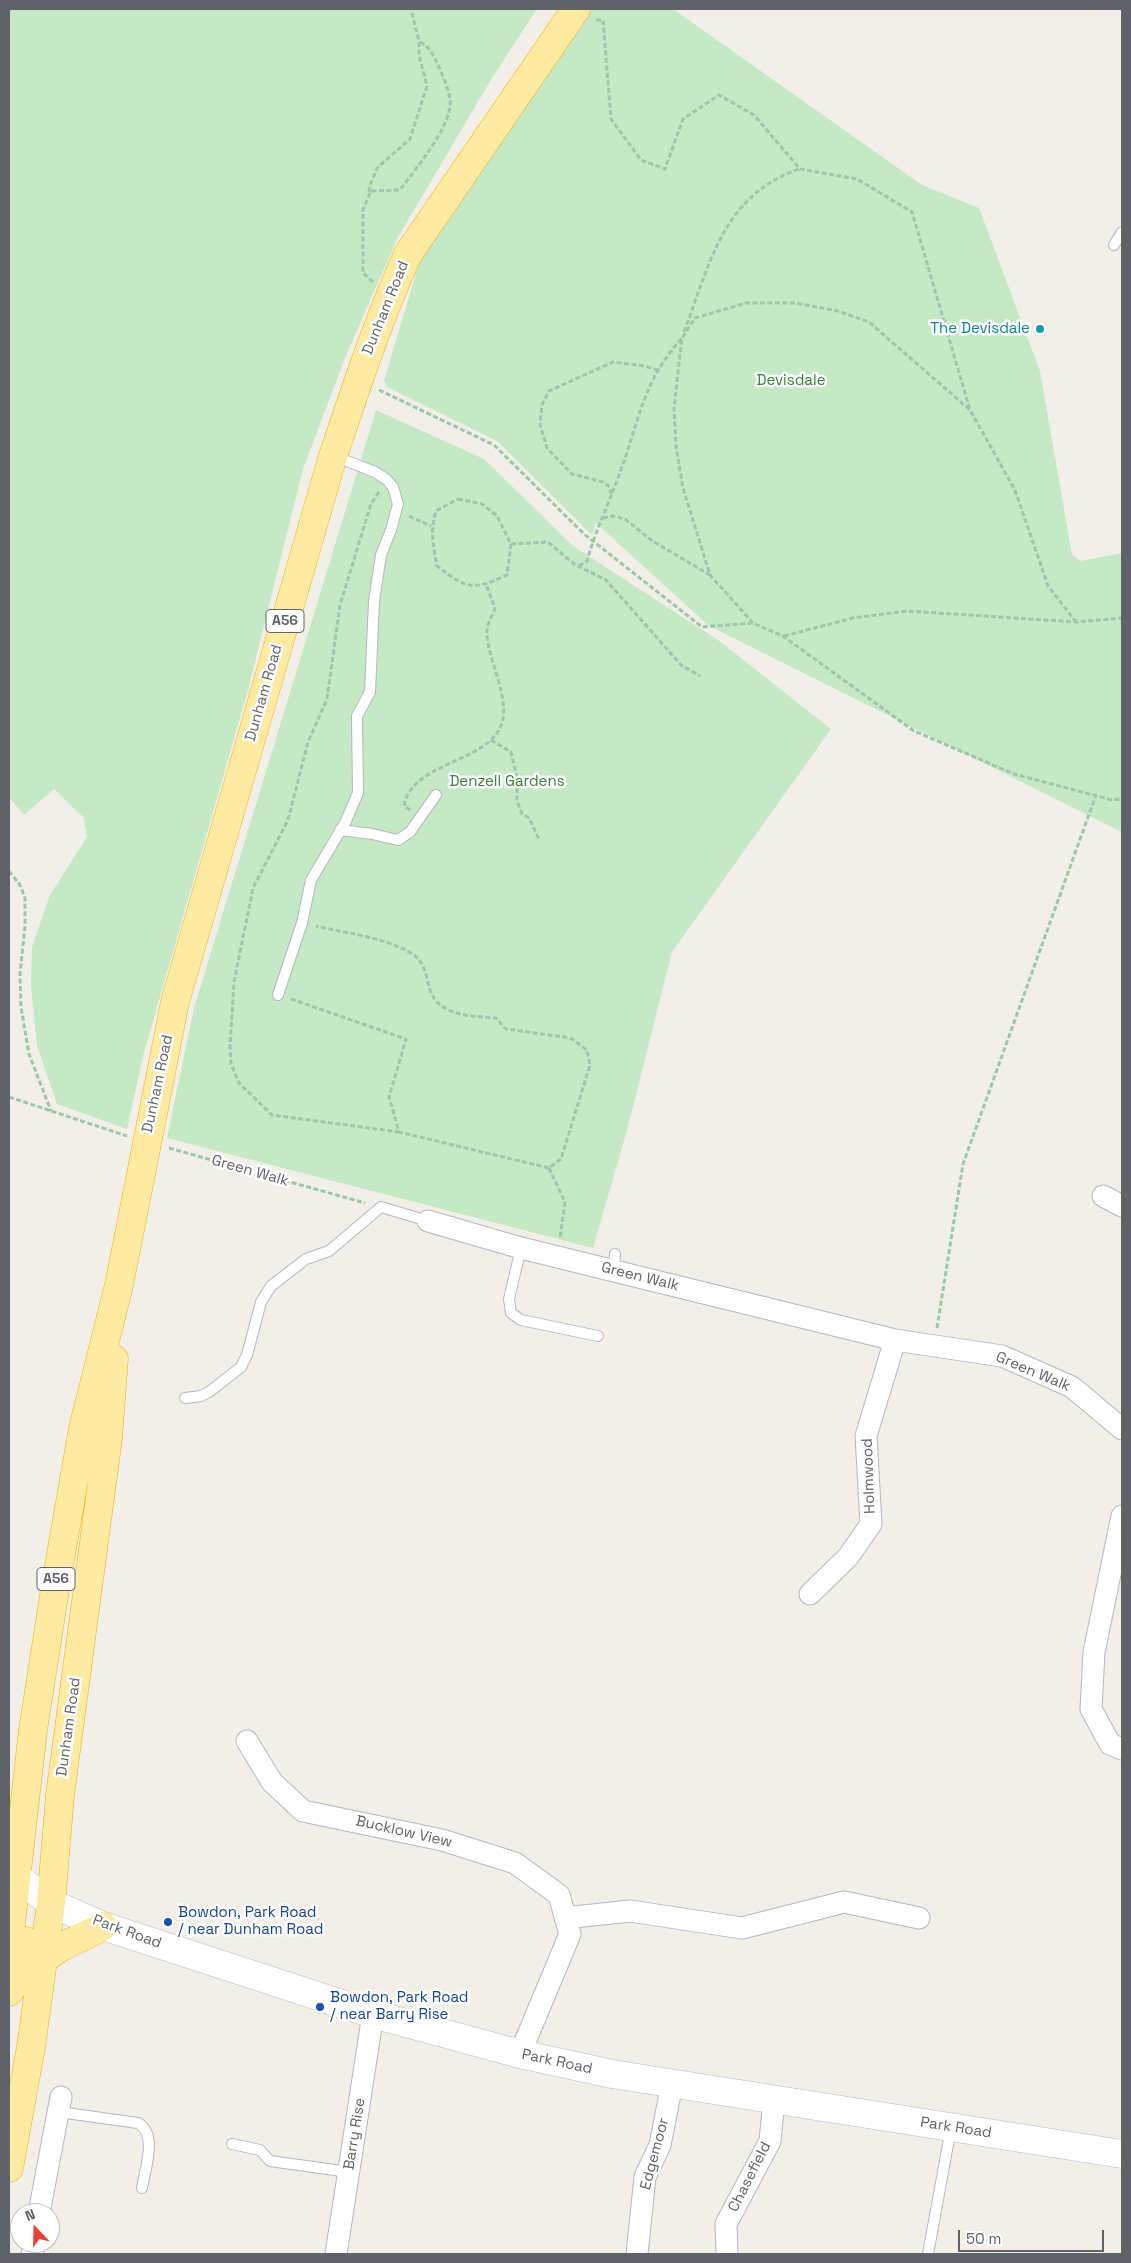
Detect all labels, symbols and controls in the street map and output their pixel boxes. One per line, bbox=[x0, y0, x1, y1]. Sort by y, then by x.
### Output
street label: Dunham Road bbox=[359, 258, 413, 358]
place label: The Devisdale bbox=[930, 320, 1030, 338]
marker: The Devisdale bbox=[1034, 323, 1046, 335]
park label: Devisdale bbox=[756, 372, 826, 390]
road number: A56 bbox=[266, 610, 304, 632]
street label: Dunham Road bbox=[242, 643, 286, 743]
park label: Denzell Gardens bbox=[449, 773, 565, 791]
street label: Dunham Road bbox=[139, 1033, 177, 1135]
street label: Green Walk bbox=[209, 1151, 291, 1191]
street label: Green Walk bbox=[599, 1259, 681, 1295]
street label: Green Walk bbox=[993, 1348, 1073, 1396]
street label: Holmwood bbox=[859, 1438, 879, 1514]
road number: A56 bbox=[37, 1568, 75, 1590]
street label: Dunham Road bbox=[53, 1676, 85, 1778]
street label: Bucklow View bbox=[354, 1812, 454, 1852]
place label: Bowdon, Park Road / near Dunham Road bbox=[178, 1904, 323, 1939]
street label: Park Road bbox=[90, 1911, 164, 1953]
marker: Bowdon, Park Road / near Dunham Road bbox=[162, 1916, 174, 1928]
place label: Bowdon, Park Road / near Barry Rise bbox=[330, 1989, 469, 2024]
marker: Bowdon, Park Road / near Barry Rise bbox=[314, 2001, 326, 2013]
street label: Park Road bbox=[520, 2046, 594, 2078]
street label: Barry Rise bbox=[340, 2097, 370, 2171]
street label: Park Road bbox=[919, 2113, 993, 2143]
street label: Edgemoor bbox=[637, 2116, 673, 2192]
street label: Chasefield bbox=[725, 2139, 775, 2215]
north arrow bbox=[10, 2203, 60, 2253]
text: N bbox=[22, 2205, 38, 2225]
scale bar bbox=[961, 2220, 1107, 2252]
text: 50 m bbox=[966, 2229, 1001, 2248]

